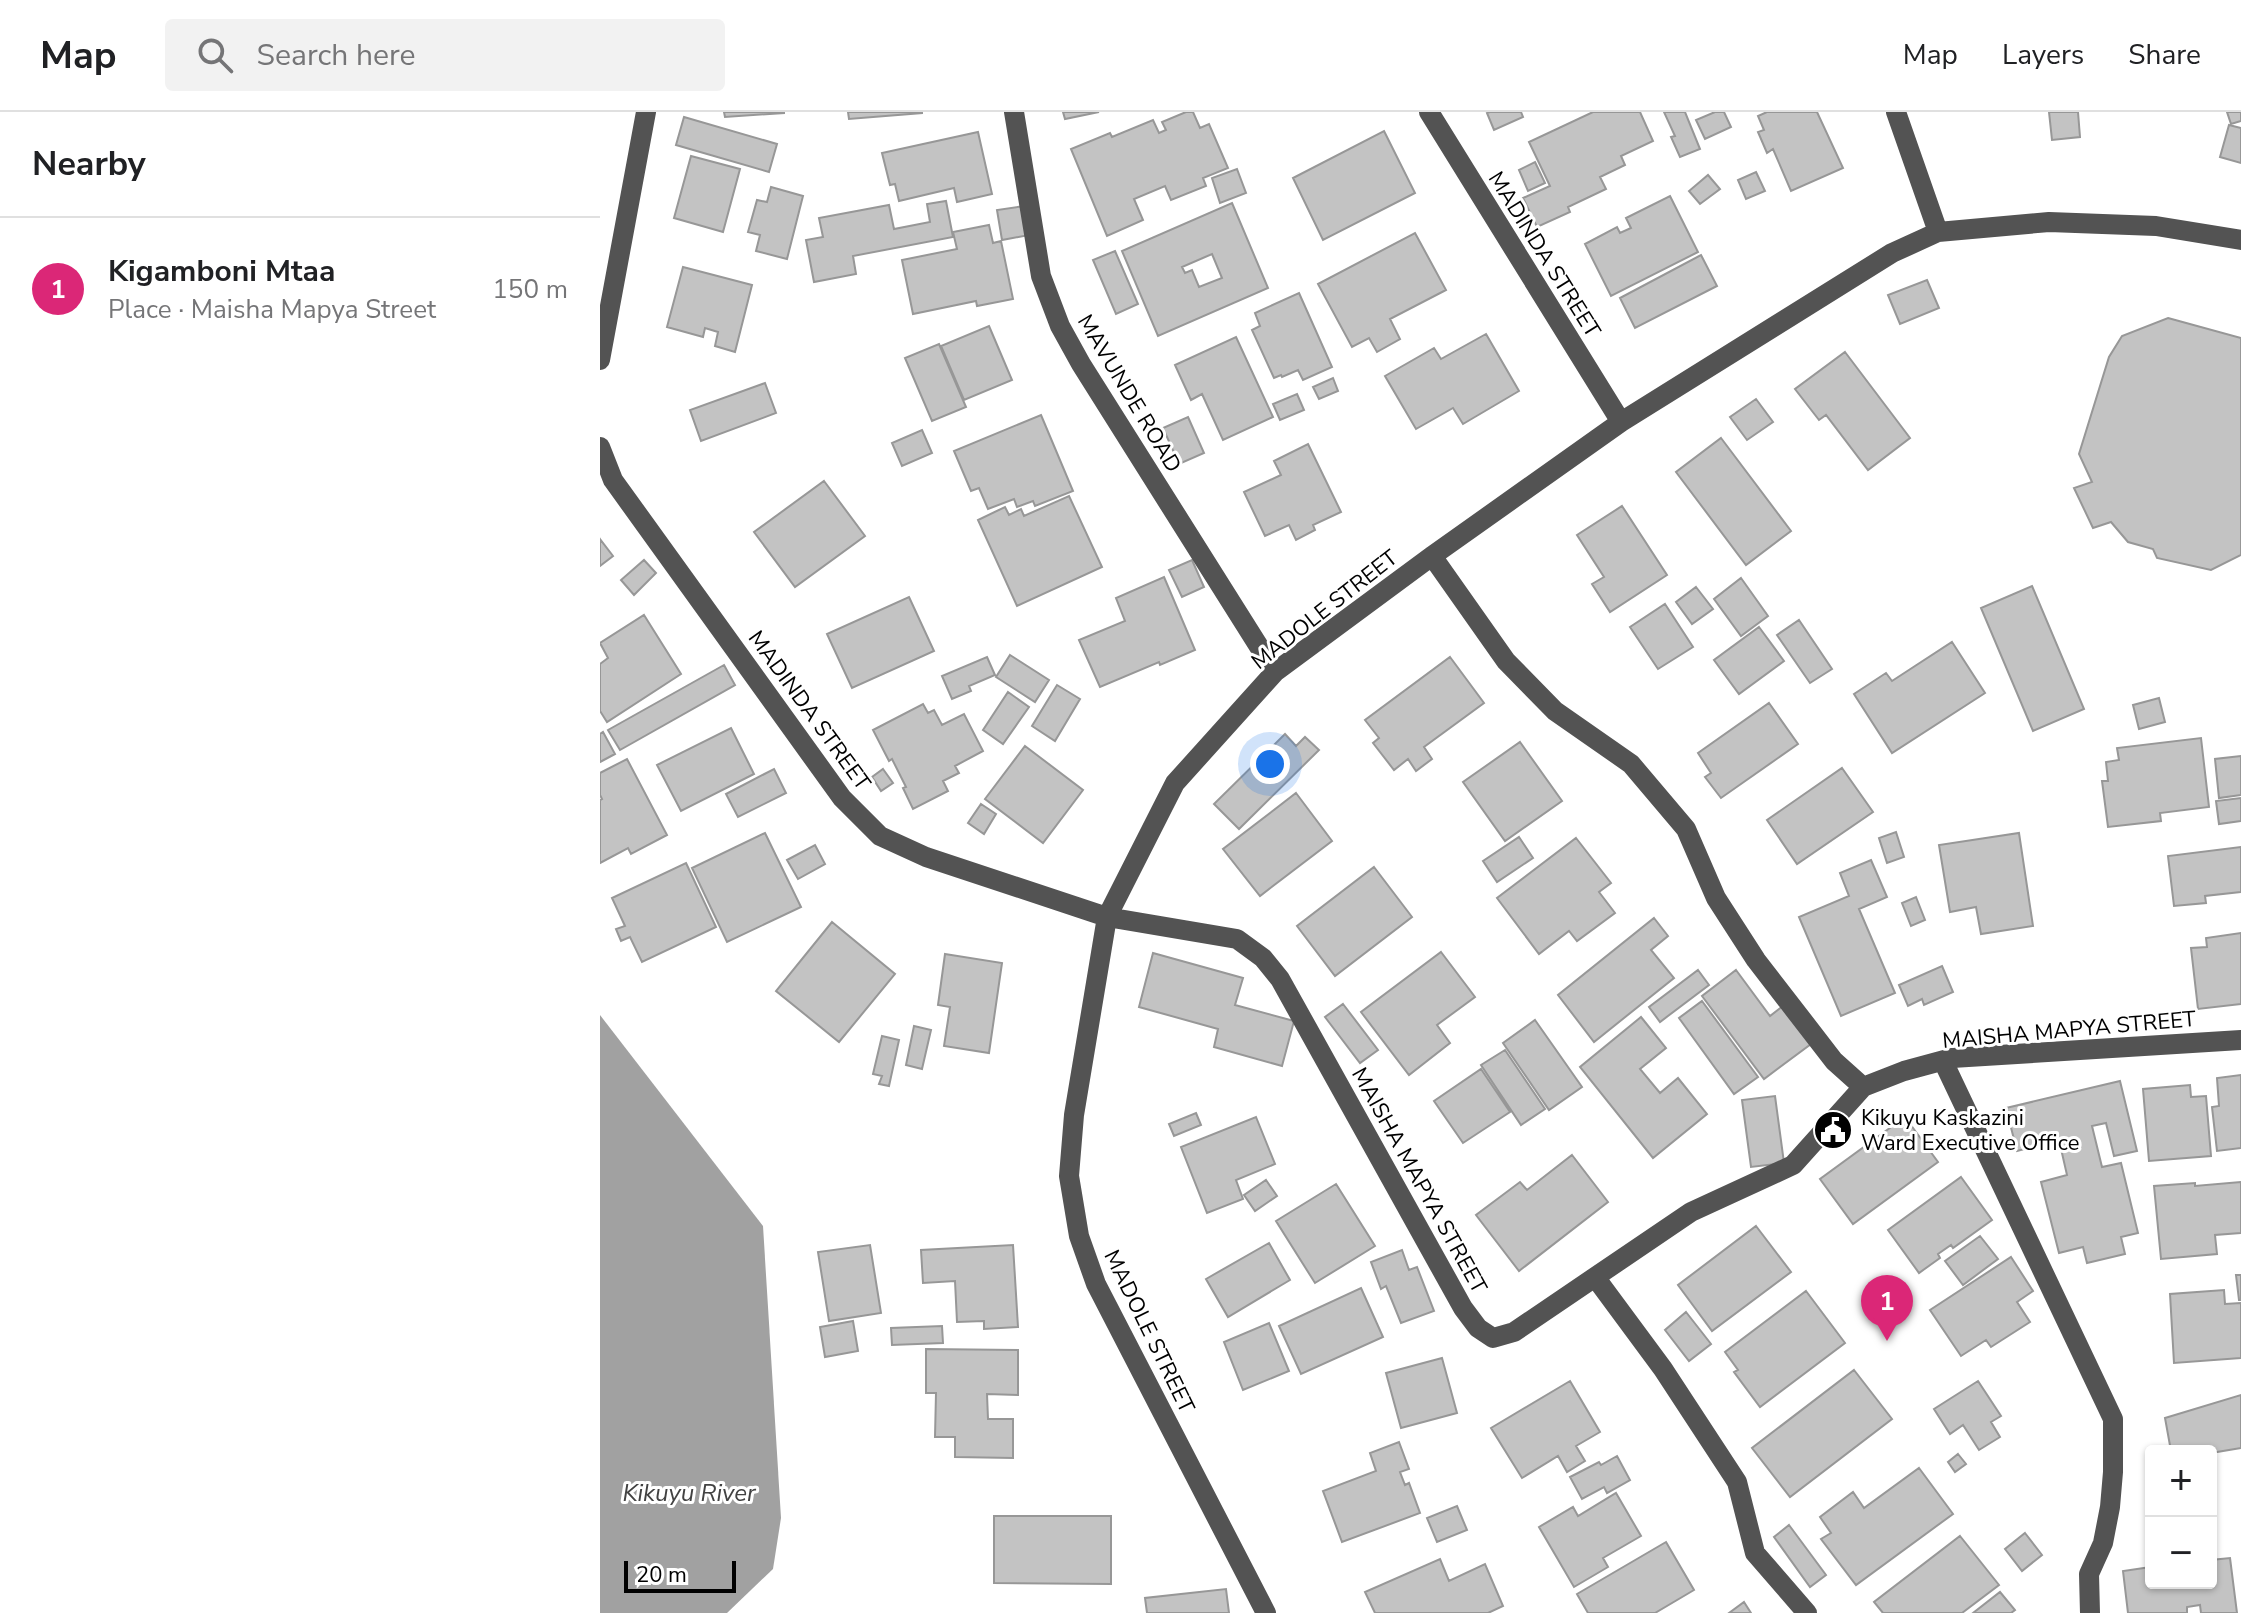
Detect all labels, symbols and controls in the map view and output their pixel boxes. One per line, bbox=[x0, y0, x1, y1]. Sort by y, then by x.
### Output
search box bbox=[165, 19, 725, 91]
text: Map bbox=[40, 30, 117, 81]
icon: search bbox=[193, 33, 237, 77]
text: Search here bbox=[257, 35, 416, 76]
text: Map bbox=[1903, 36, 1958, 74]
text: Layers bbox=[2002, 36, 2084, 74]
text: Share bbox=[2128, 36, 2201, 74]
text: Nearby bbox=[32, 141, 146, 187]
street label: MADINDA STREET bbox=[1481, 166, 1608, 344]
text: Kigamboni Mtaa bbox=[108, 251, 335, 292]
text: 1 bbox=[50, 272, 66, 307]
text: 150 m bbox=[492, 272, 568, 307]
text: Place · Maisha Mapya Street bbox=[108, 292, 436, 327]
street label: MAVUNDE ROAD bbox=[1070, 309, 1188, 478]
street label: MADOLE STREET bbox=[1245, 543, 1405, 676]
street label: MADINDA STREET bbox=[741, 625, 878, 797]
your location bbox=[1250, 744, 1290, 784]
street label: MAISHA MAPYA STREET bbox=[1941, 1004, 2198, 1056]
street label: MAISHA MAPYA STREET bbox=[1344, 1062, 1494, 1300]
place label: Kikuyu Kaskazini Ward Executive Office bbox=[1861, 1103, 2079, 1158]
public building icon: Kikuyu Kaskazini Ward Executive Office bbox=[1812, 1109, 1854, 1151]
street label: MADOLE STREET bbox=[1097, 1245, 1202, 1419]
pin: 1 bbox=[1861, 1275, 1913, 1341]
map controls bbox=[2145, 1445, 2217, 1589]
button: + bbox=[2145, 1445, 2217, 1517]
water label: Kikuyu River bbox=[622, 1477, 757, 1509]
button: − bbox=[2145, 1517, 2217, 1589]
scale bar bbox=[624, 1557, 736, 1593]
text: 20 m bbox=[636, 1560, 687, 1590]

